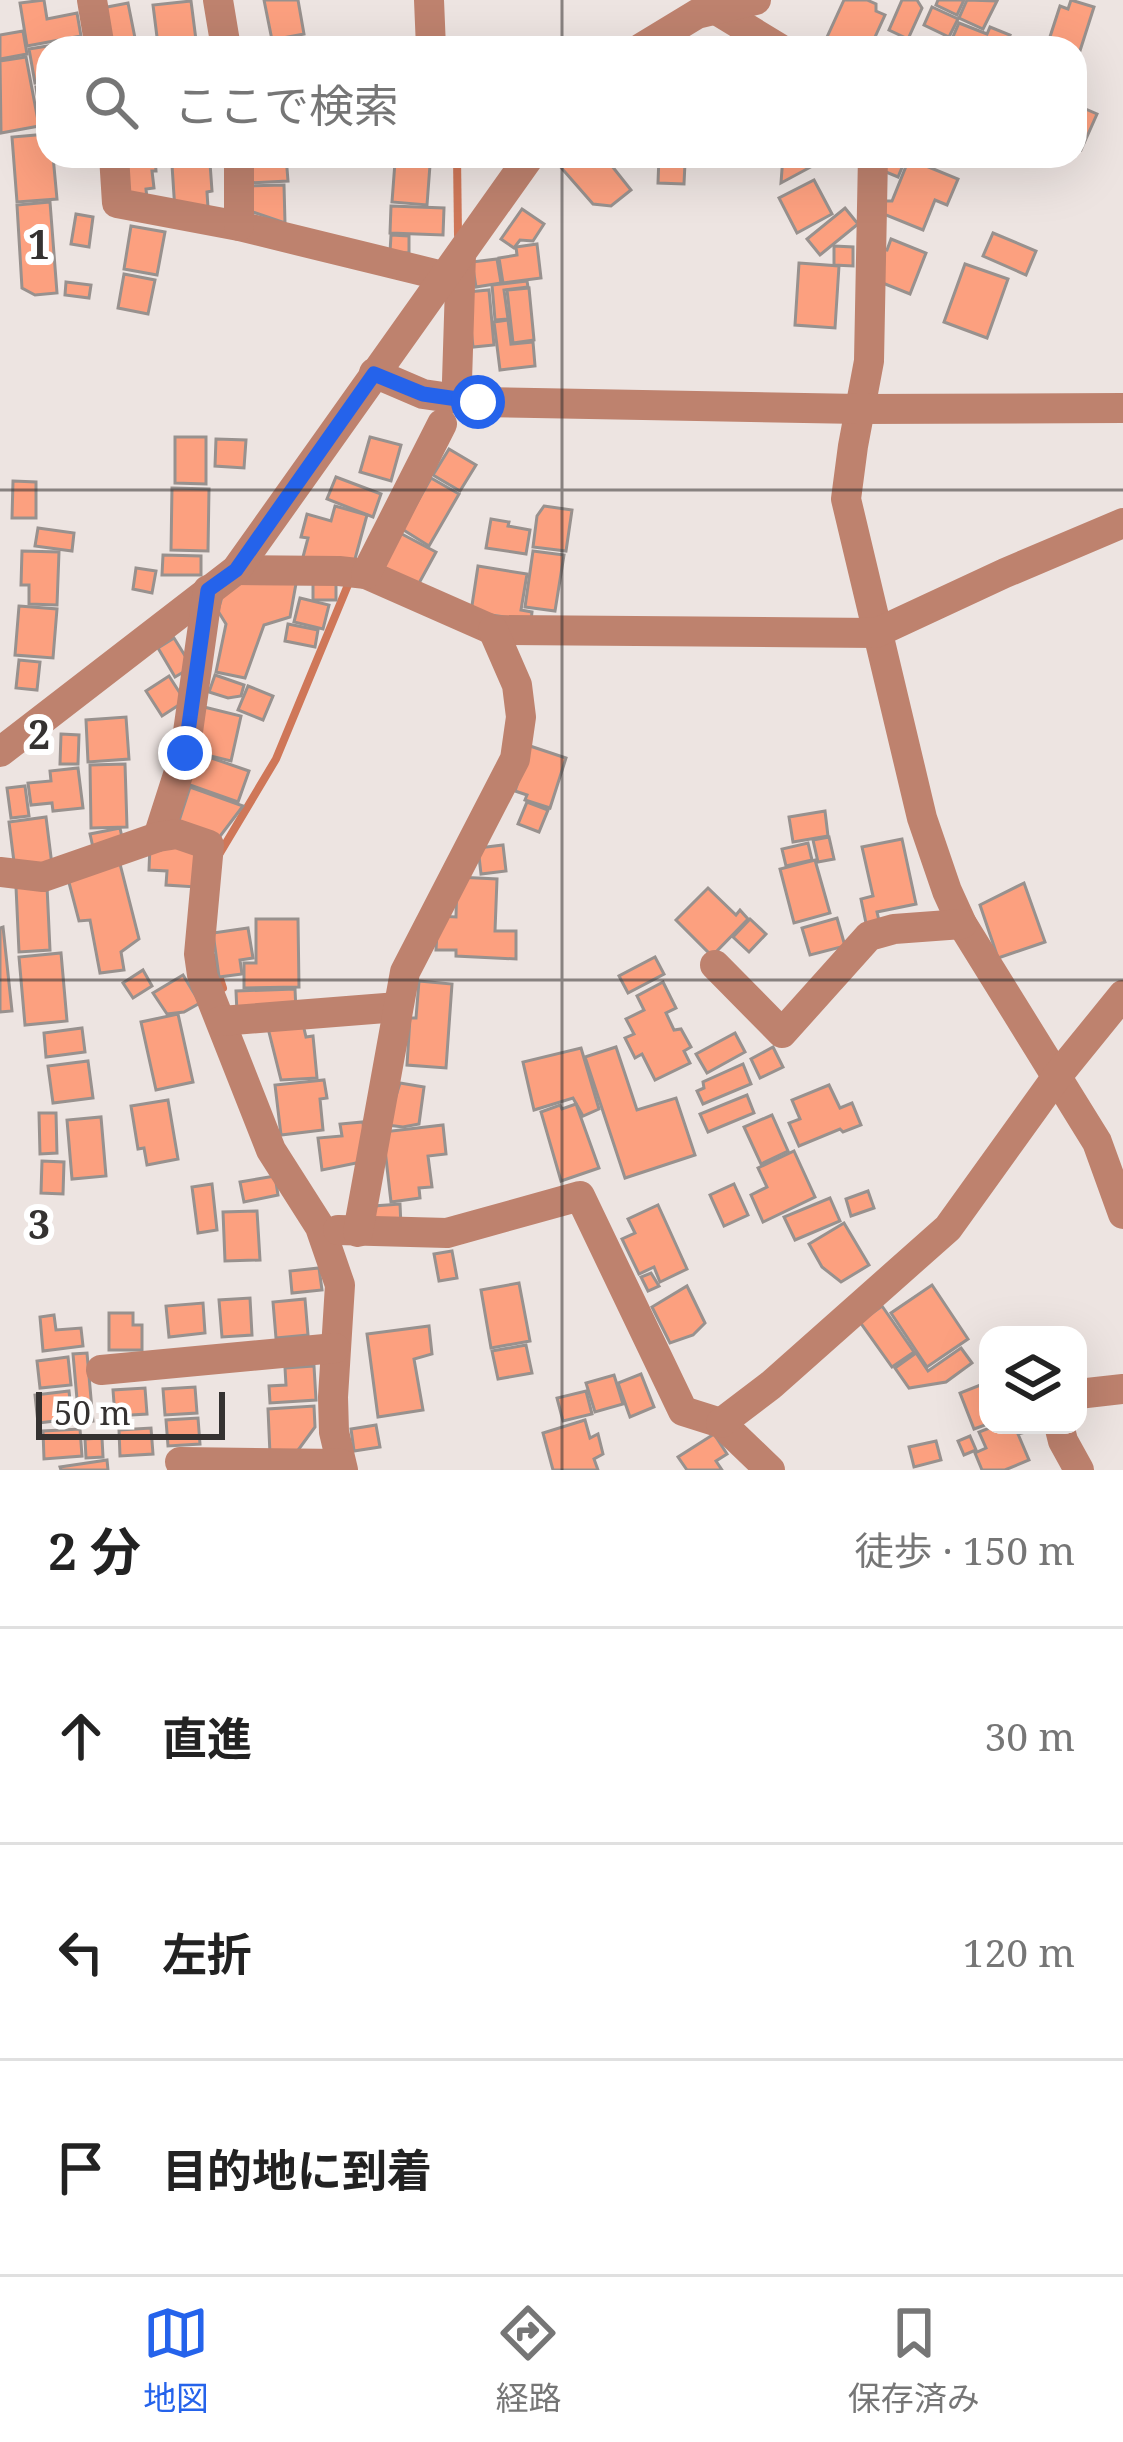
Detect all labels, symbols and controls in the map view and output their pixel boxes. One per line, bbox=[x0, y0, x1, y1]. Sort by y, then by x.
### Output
search box bbox=[36, 36, 1087, 168]
icon: search bbox=[78, 69, 144, 135]
text: ここで検索 bbox=[174, 74, 399, 135]
text: 1 bbox=[28, 217, 50, 270]
route start bbox=[451, 375, 505, 429]
text: 2 bbox=[28, 707, 50, 760]
route end bbox=[158, 726, 212, 780]
text: 3 bbox=[28, 1197, 50, 1250]
map controls bbox=[979, 1326, 1087, 1434]
button: layers bbox=[979, 1326, 1087, 1434]
scale bar bbox=[36, 1386, 225, 1439]
text: 50 m bbox=[54, 1390, 131, 1435]
text: 2 分 bbox=[48, 1515, 141, 1585]
text: 徒歩 · 150 m bbox=[855, 1523, 1075, 1576]
icon: ahead bbox=[48, 1703, 114, 1769]
text: 直進 bbox=[162, 1707, 252, 1768]
text: 30 m bbox=[984, 1709, 1075, 1762]
icon: left bbox=[48, 1919, 114, 1985]
text: 左折 bbox=[162, 1923, 252, 1984]
text: 120 m bbox=[963, 1925, 1075, 1978]
icon: arrive bbox=[48, 2135, 114, 2201]
text: 目的地に到着 bbox=[162, 2139, 432, 2200]
tab: 地図 bbox=[143, 2300, 209, 2420]
tab: 経路 bbox=[495, 2300, 561, 2420]
tab: 保存済み bbox=[848, 2300, 980, 2420]

